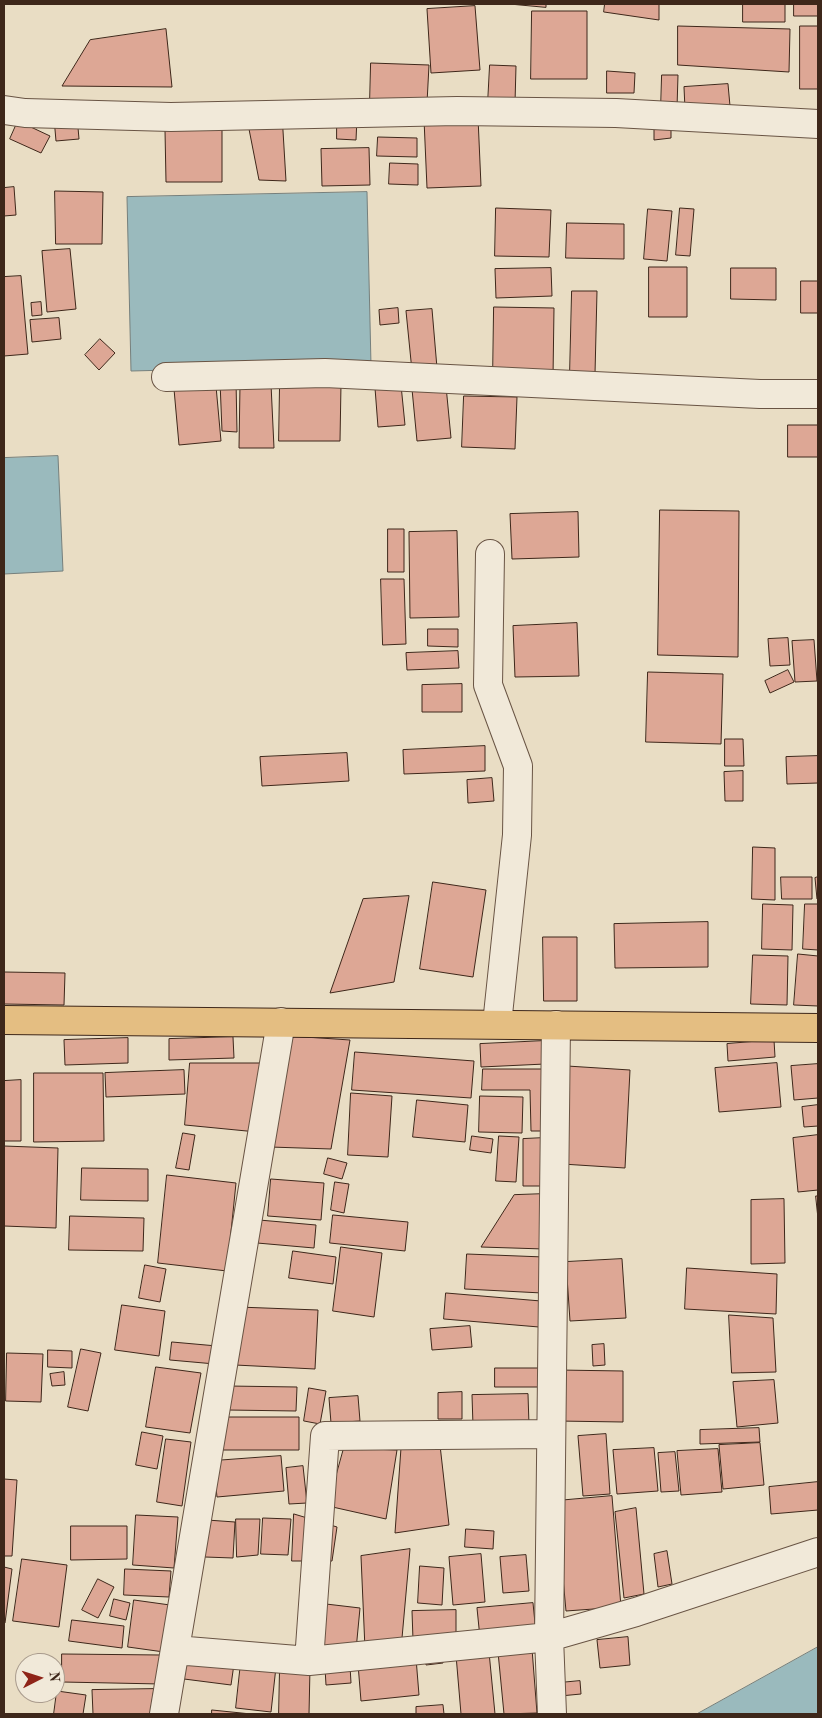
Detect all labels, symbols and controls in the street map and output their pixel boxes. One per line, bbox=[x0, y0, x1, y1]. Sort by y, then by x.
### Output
north arrow bbox=[15, 1653, 65, 1703]
text: N bbox=[47, 1671, 61, 1683]

